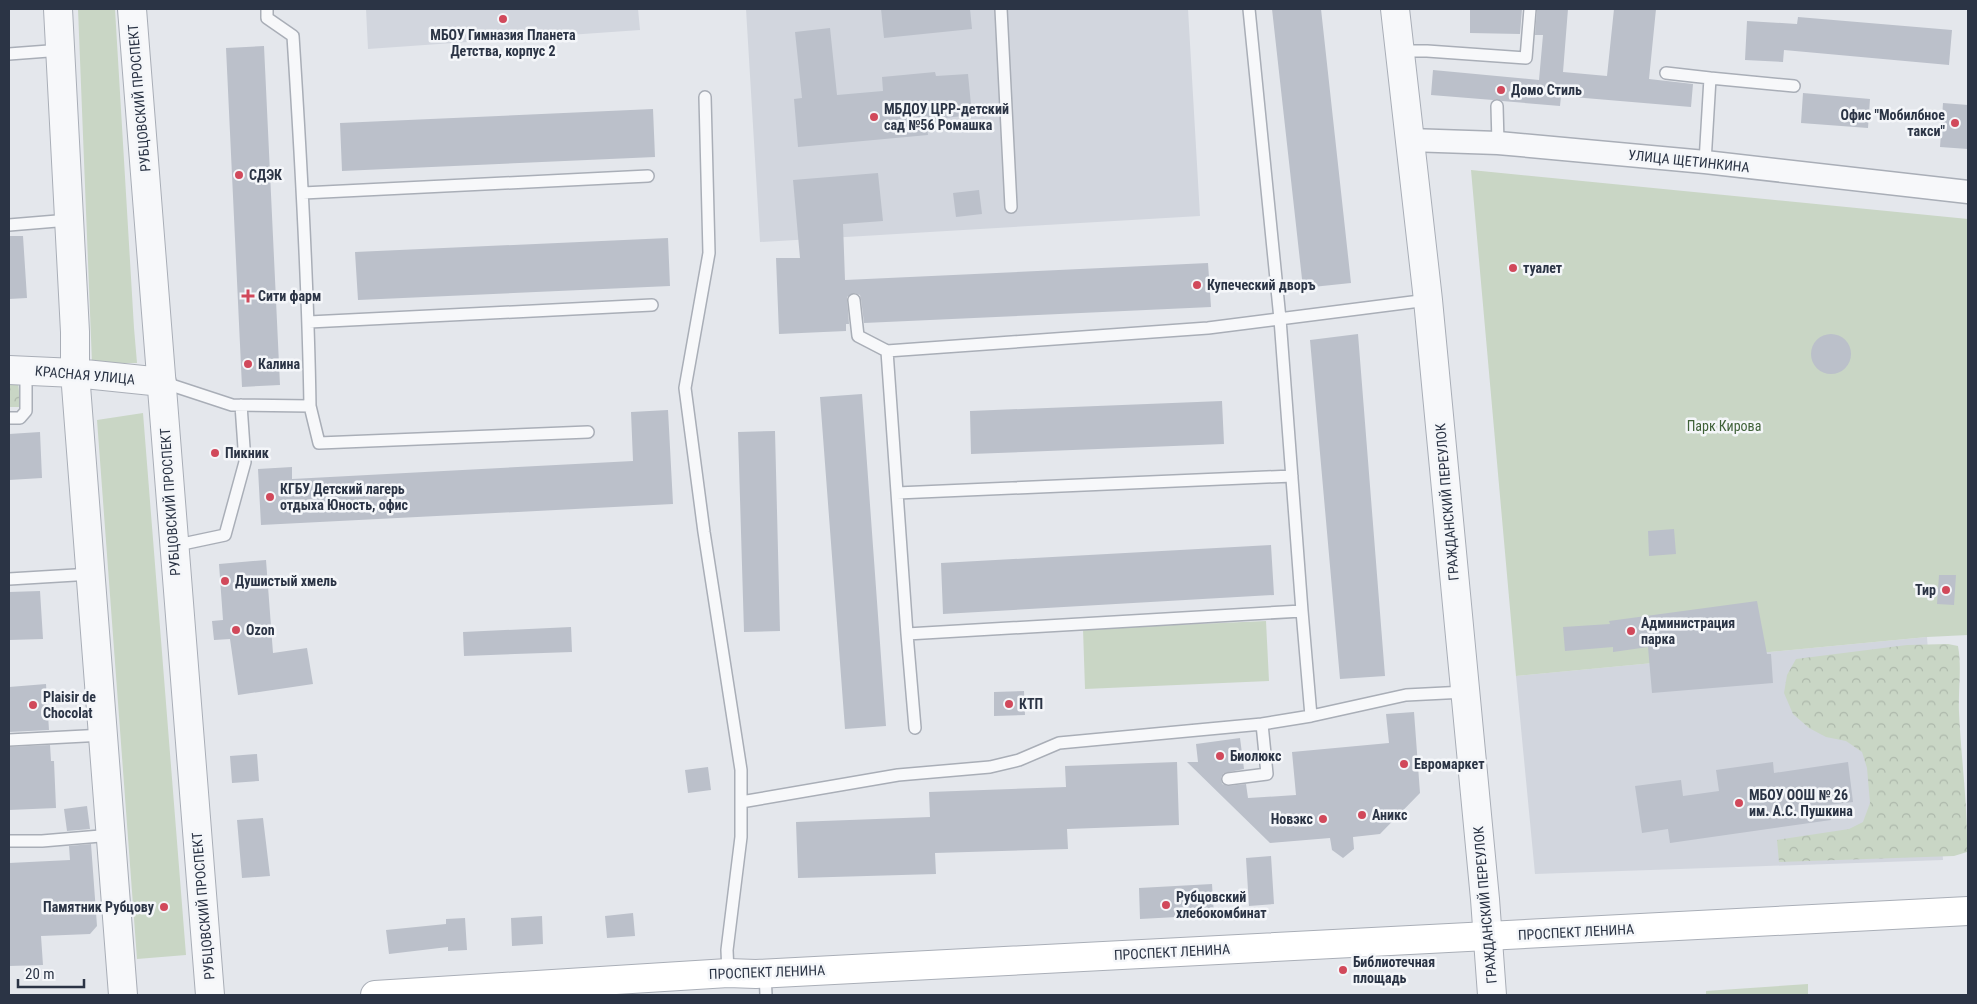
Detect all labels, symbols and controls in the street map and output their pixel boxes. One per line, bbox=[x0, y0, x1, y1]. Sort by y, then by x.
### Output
marker: МБОУ Гимназия Планета Детства, корпус 2 bbox=[497, 13, 509, 25]
street label: РУБЦОВСКИЙ ПРОСПЕКТ bbox=[125, 24, 153, 172]
place label: МБОУ Гимназия Планета Детства, корпус 2 bbox=[430, 27, 576, 59]
place label: Домо Стиль bbox=[1511, 82, 1582, 98]
marker: Домо Стиль bbox=[1495, 84, 1507, 96]
place label: МБДОУ ЦРР-детский сад №56 Ромашка bbox=[884, 101, 1009, 133]
place label: Офис "Мобилбное такси" bbox=[1840, 107, 1946, 139]
marker: МБДОУ ЦРР-детский сад №56 Ромашка bbox=[868, 111, 880, 123]
marker: Офис "Мобилбное такси" bbox=[1949, 117, 1961, 129]
street label: УЛИЦА ЩЕТИНКИНА bbox=[1628, 147, 1750, 175]
place label: СДЭК bbox=[249, 167, 282, 183]
marker: СДЭК bbox=[233, 169, 245, 181]
place label: туалет bbox=[1523, 260, 1563, 276]
marker: туалет bbox=[1507, 262, 1519, 274]
place label: Купеческий дворъ bbox=[1207, 277, 1316, 293]
marker: Купеческий дворъ bbox=[1191, 279, 1203, 291]
place label: Сити фарм bbox=[258, 288, 321, 304]
marker: Сити фарм bbox=[242, 290, 254, 302]
place label: Калина bbox=[258, 356, 300, 372]
marker: Калина bbox=[242, 358, 254, 370]
street label: КРАСНАЯ УЛИЦА bbox=[34, 363, 136, 387]
park label: Парк Кирова bbox=[1687, 418, 1761, 434]
street label: ГРАЖДАНСКИЙ ПЕРЕУЛОК bbox=[1432, 422, 1462, 581]
street label: РУБЦОВСКИЙ ПРОСПЕКТ bbox=[157, 428, 183, 576]
place label: Пикник bbox=[225, 445, 269, 461]
marker: Пикник bbox=[209, 447, 221, 459]
place label: КГБУ Детский лагерь отдыха Юность, офис bbox=[280, 481, 409, 513]
marker: КГБУ Детский лагерь отдыха Юность, офис bbox=[264, 491, 276, 503]
place label: Душистый хмель bbox=[235, 573, 337, 589]
marker: Душистый хмель bbox=[219, 575, 231, 587]
place label: Тир bbox=[1915, 582, 1936, 598]
marker: Тир bbox=[1940, 584, 1952, 596]
place label: Администрация парка bbox=[1641, 615, 1735, 647]
place label: Ozon bbox=[246, 622, 275, 638]
marker: Ozon bbox=[230, 624, 242, 636]
marker: Администрация парка bbox=[1625, 625, 1637, 637]
place label: Plaisir de Chocolat bbox=[43, 689, 96, 721]
place label: КТП bbox=[1019, 696, 1043, 712]
marker: КТП bbox=[1003, 698, 1015, 710]
marker: Plaisir de Chocolat bbox=[27, 699, 39, 711]
place label: Биолюкс bbox=[1230, 748, 1282, 764]
marker: Биолюкс bbox=[1214, 750, 1226, 762]
place label: Евромаркет bbox=[1414, 756, 1485, 772]
marker: Евромаркет bbox=[1398, 758, 1410, 770]
place label: МБОУ ООШ № 26 им. А.С. Пушкина bbox=[1749, 787, 1853, 819]
marker: МБОУ ООШ № 26 им. А.С. Пушкина bbox=[1733, 797, 1745, 809]
place label: Аникс bbox=[1372, 807, 1408, 823]
marker: Аникс bbox=[1356, 809, 1368, 821]
place label: Новэкс bbox=[1271, 811, 1314, 827]
marker: Новэкс bbox=[1317, 813, 1329, 825]
street label: ГРАЖДАНСКИЙ ПЕРЕУЛОК bbox=[1470, 825, 1500, 984]
street label: РУБЦОВСКИЙ ПРОСПЕКТ bbox=[189, 832, 217, 980]
place label: Рубцовский хлебокомбинат bbox=[1176, 889, 1267, 921]
place label: Памятник Рубцову bbox=[43, 899, 155, 915]
marker: Рубцовский хлебокомбинат bbox=[1160, 899, 1172, 911]
marker: Памятник Рубцову bbox=[158, 901, 170, 913]
street label: ПРОСПЕКТ ЛЕНИНА bbox=[1517, 921, 1635, 943]
street label: ПРОСПЕКТ ЛЕНИНА bbox=[1113, 941, 1231, 963]
place label: Библиотечная площадь bbox=[1353, 954, 1435, 986]
scale bar bbox=[18, 956, 84, 988]
street label: ПРОСПЕКТ ЛЕНИНА bbox=[709, 962, 825, 982]
marker: Библиотечная площадь bbox=[1337, 964, 1349, 976]
text: 20 m bbox=[25, 965, 55, 983]

